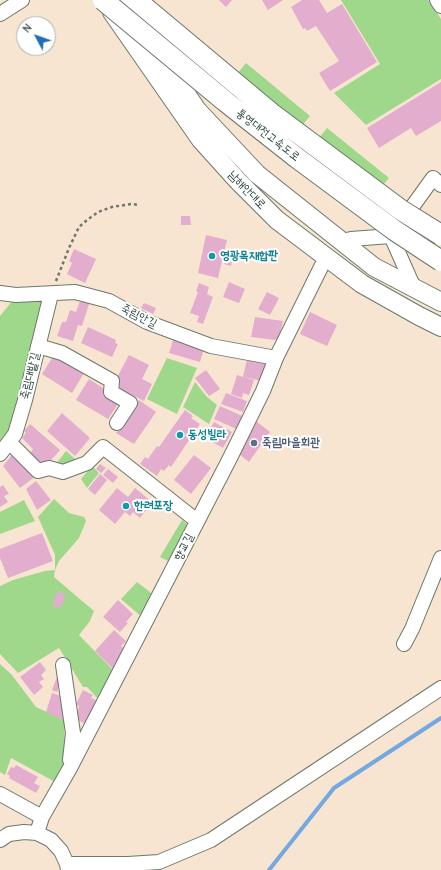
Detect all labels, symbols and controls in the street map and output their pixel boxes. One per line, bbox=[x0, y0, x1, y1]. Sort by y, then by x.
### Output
north arrow bbox=[16, 16, 56, 56]
text: N bbox=[20, 21, 35, 35]
street label: 통영대전고속도로 bbox=[233, 106, 303, 164]
street label: 남해안대로 bbox=[225, 168, 269, 212]
place label: 영광목재합판 bbox=[220, 249, 278, 263]
marker: 영광목재합판 bbox=[207, 251, 217, 261]
street label: 죽림안길 bbox=[119, 301, 159, 331]
street label: 죽림대밭길 bbox=[17, 351, 43, 401]
place label: 동성빌라 bbox=[188, 428, 227, 442]
marker: 동성빌라 bbox=[175, 430, 185, 440]
place label: 죽림마을회관 bbox=[262, 436, 320, 450]
marker: 죽림마을회관 bbox=[249, 438, 259, 448]
place label: 한려포장 bbox=[134, 499, 173, 513]
marker: 한려포장 bbox=[121, 501, 131, 511]
street label: 향교길 bbox=[171, 531, 197, 563]

